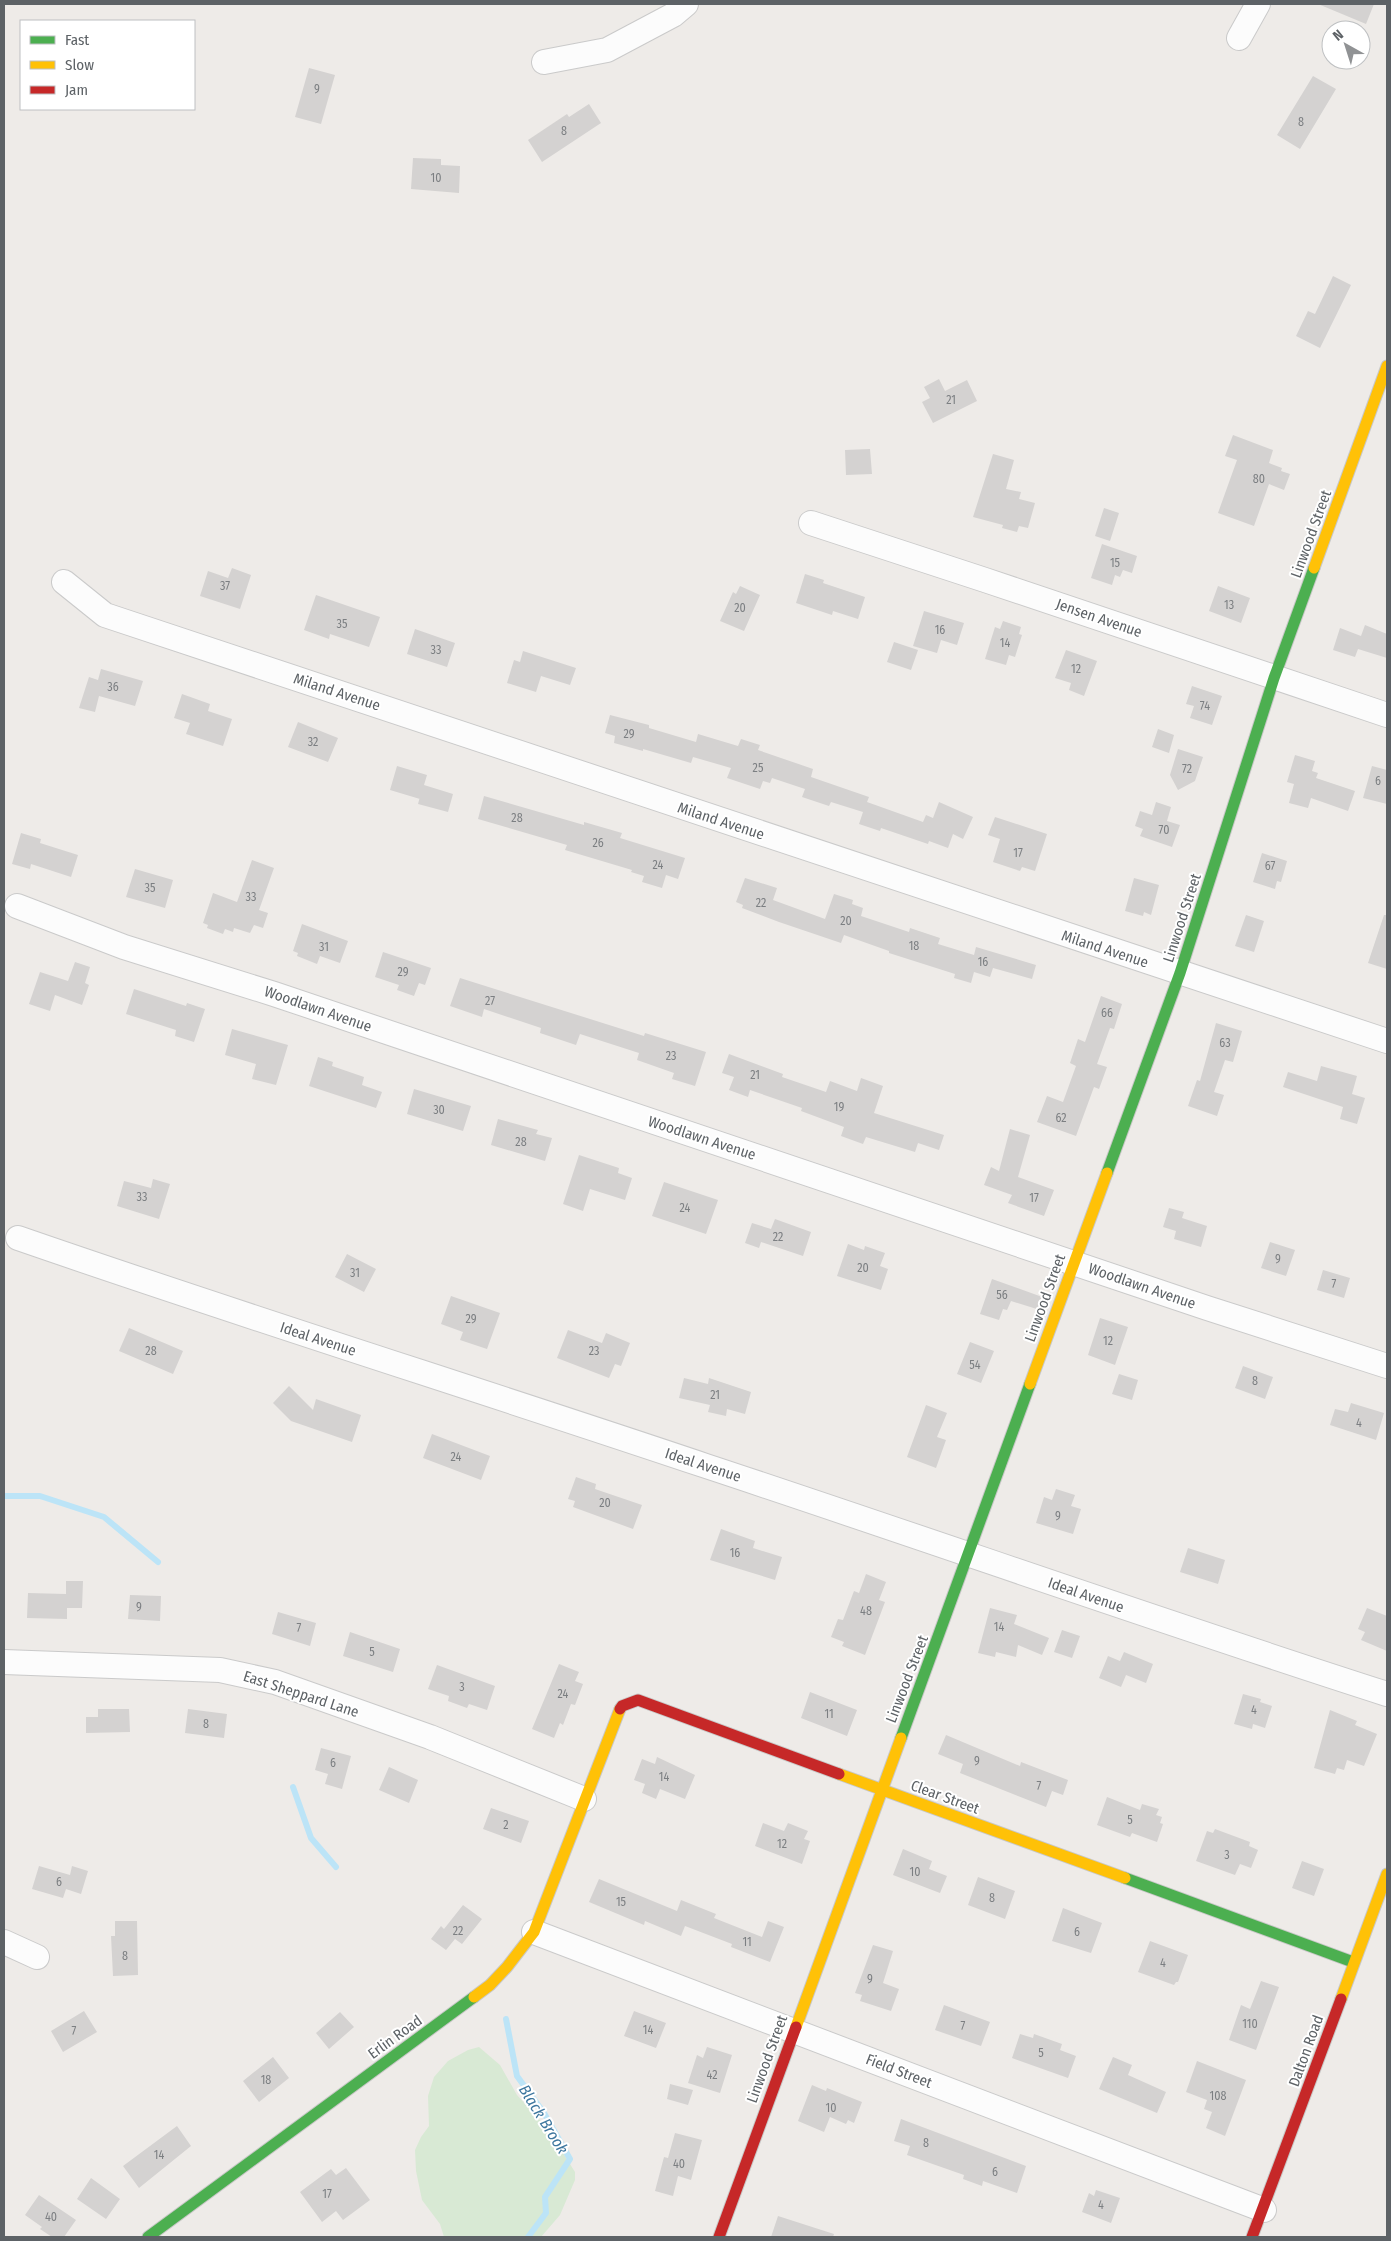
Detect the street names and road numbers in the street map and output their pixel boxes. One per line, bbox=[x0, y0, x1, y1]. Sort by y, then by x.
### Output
street label: Linwood Street bbox=[1287, 487, 1335, 580]
street label: Jensen Avenue bbox=[1054, 595, 1144, 641]
street label: Miland Avenue bbox=[291, 669, 383, 715]
street label: Miland Avenue bbox=[675, 798, 767, 844]
street label: Linwood Street bbox=[1159, 871, 1205, 965]
street label: Miland Avenue bbox=[1059, 926, 1151, 972]
street label: Woodlawn Avenue bbox=[262, 982, 374, 1036]
street label: Woodlawn Avenue bbox=[646, 1112, 758, 1164]
street label: Linwood Street bbox=[1021, 1251, 1069, 1344]
street label: Woodlawn Avenue bbox=[1086, 1259, 1198, 1313]
street label: Ideal Avenue bbox=[278, 1318, 358, 1360]
street label: Ideal Avenue bbox=[663, 1444, 743, 1486]
street label: Ideal Avenue bbox=[1046, 1574, 1126, 1616]
street label: Linwood Street bbox=[882, 1633, 932, 1725]
street label: East Sheppard Lane bbox=[241, 1667, 361, 1721]
street label: Clear Street bbox=[908, 1776, 982, 1818]
street label: Erlin Road bbox=[364, 2011, 426, 2063]
street label: Linwood Street bbox=[743, 2012, 791, 2105]
street label: Dalton Road bbox=[1285, 2013, 1327, 2089]
street label: Field Street bbox=[863, 2050, 935, 2092]

